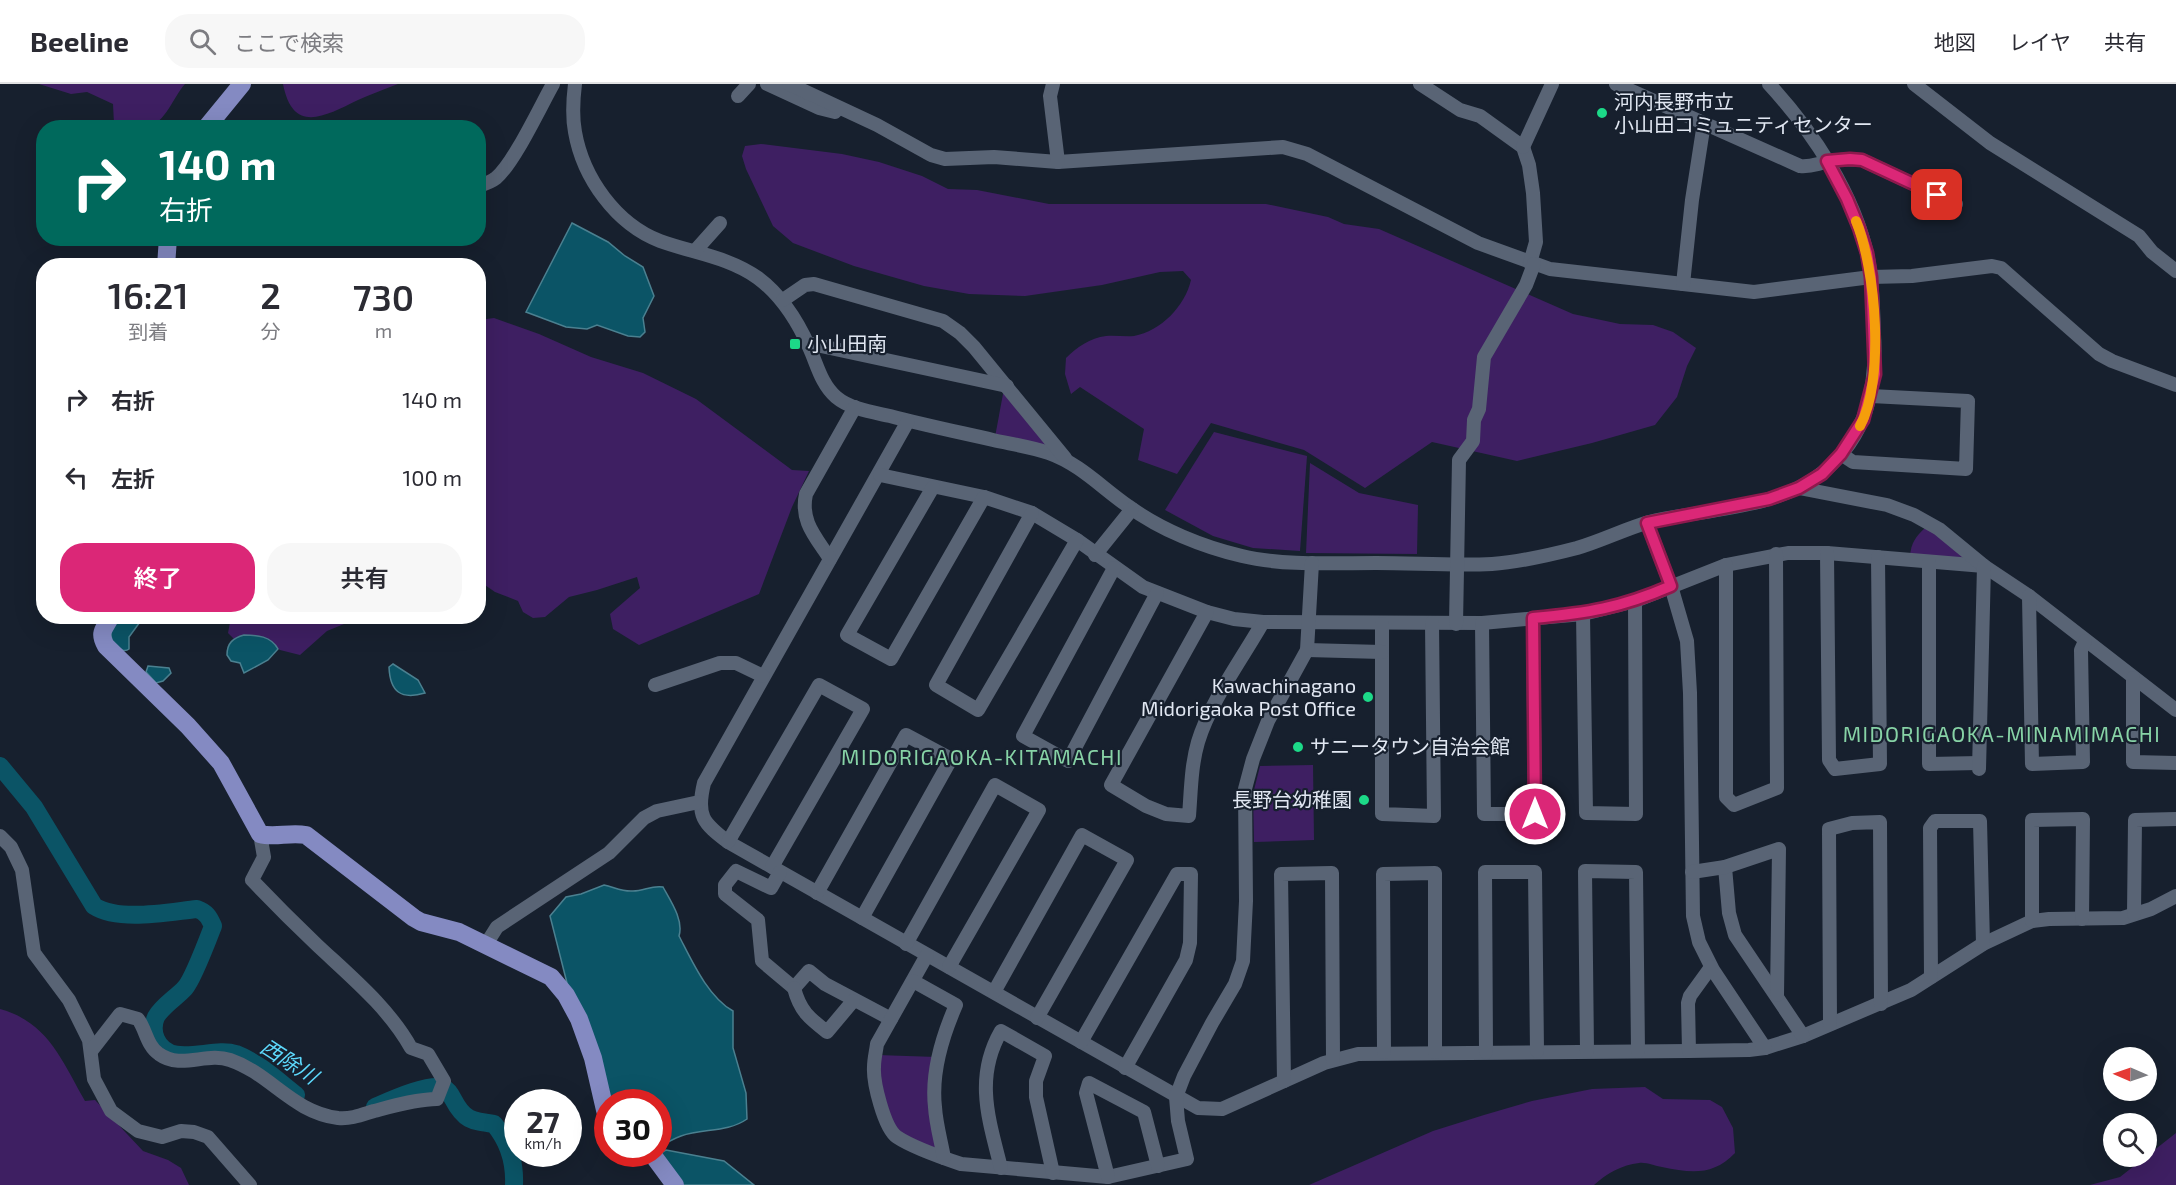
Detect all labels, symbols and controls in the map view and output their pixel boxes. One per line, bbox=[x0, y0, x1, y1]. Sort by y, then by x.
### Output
search box bbox=[165, 14, 585, 68]
text: Beeline bbox=[30, 24, 129, 58]
icon: search bbox=[186, 25, 219, 58]
text: ここで検索 bbox=[234, 29, 344, 55]
text: 地図 bbox=[1934, 29, 1976, 54]
text: レイヤ bbox=[2009, 29, 2071, 54]
text: 共有 bbox=[2104, 29, 2146, 54]
place label: 河内長野市立 小山田コミュニティセンター bbox=[1614, 89, 1873, 136]
marker: 河内長野市立 小山田コミュニティセンター bbox=[1595, 106, 1609, 120]
text: 140 m bbox=[159, 138, 276, 188]
icon: right bbox=[60, 144, 138, 222]
pin bbox=[1911, 169, 1962, 220]
icon: arrive bbox=[1920, 178, 1953, 211]
text: 右折 bbox=[159, 193, 213, 225]
text: 16:21 bbox=[108, 273, 188, 316]
text: 2 bbox=[260, 273, 281, 316]
text: 730 bbox=[353, 275, 414, 318]
text: m bbox=[375, 318, 392, 342]
text: 到着 bbox=[128, 319, 168, 343]
text: 分 bbox=[261, 319, 281, 343]
place label: 小山田南 bbox=[807, 331, 887, 355]
marker: 小山田南 bbox=[788, 337, 802, 351]
icon: right bbox=[60, 383, 93, 416]
text: 140 m bbox=[402, 386, 462, 412]
text: 右折 bbox=[111, 387, 155, 413]
icon: left bbox=[60, 461, 93, 494]
text: 100 m bbox=[403, 464, 462, 490]
text: 左折 bbox=[111, 465, 155, 491]
button: 終了 bbox=[60, 543, 255, 612]
button: 共有 bbox=[267, 543, 462, 612]
place label: Kawachinagano Midorigaoka Post Office bbox=[1141, 673, 1356, 720]
marker: Kawachinagano Midorigaoka Post Office bbox=[1361, 690, 1375, 704]
district label: MIDORIGAOKA-MINAMIMACHI bbox=[1843, 721, 2161, 746]
place label: サニータウン自治会館 bbox=[1310, 734, 1510, 758]
marker: サニータウン自治会館 bbox=[1291, 740, 1305, 754]
district label: MIDORIGAOKA-KITAMACHI bbox=[841, 744, 1123, 769]
position arrow bbox=[1503, 782, 1567, 846]
place label: 長野台幼稚園 bbox=[1232, 787, 1352, 811]
marker: 長野台幼稚園 bbox=[1357, 793, 1371, 807]
water label: 西除川 bbox=[257, 1033, 325, 1089]
north arrow bbox=[2103, 1047, 2157, 1101]
map controls bbox=[2103, 1047, 2157, 1167]
speed limit sign: 30 bbox=[594, 1089, 672, 1167]
text: 27 bbox=[526, 1103, 560, 1139]
button: search bbox=[2103, 1113, 2157, 1167]
text: km/h bbox=[524, 1134, 562, 1152]

